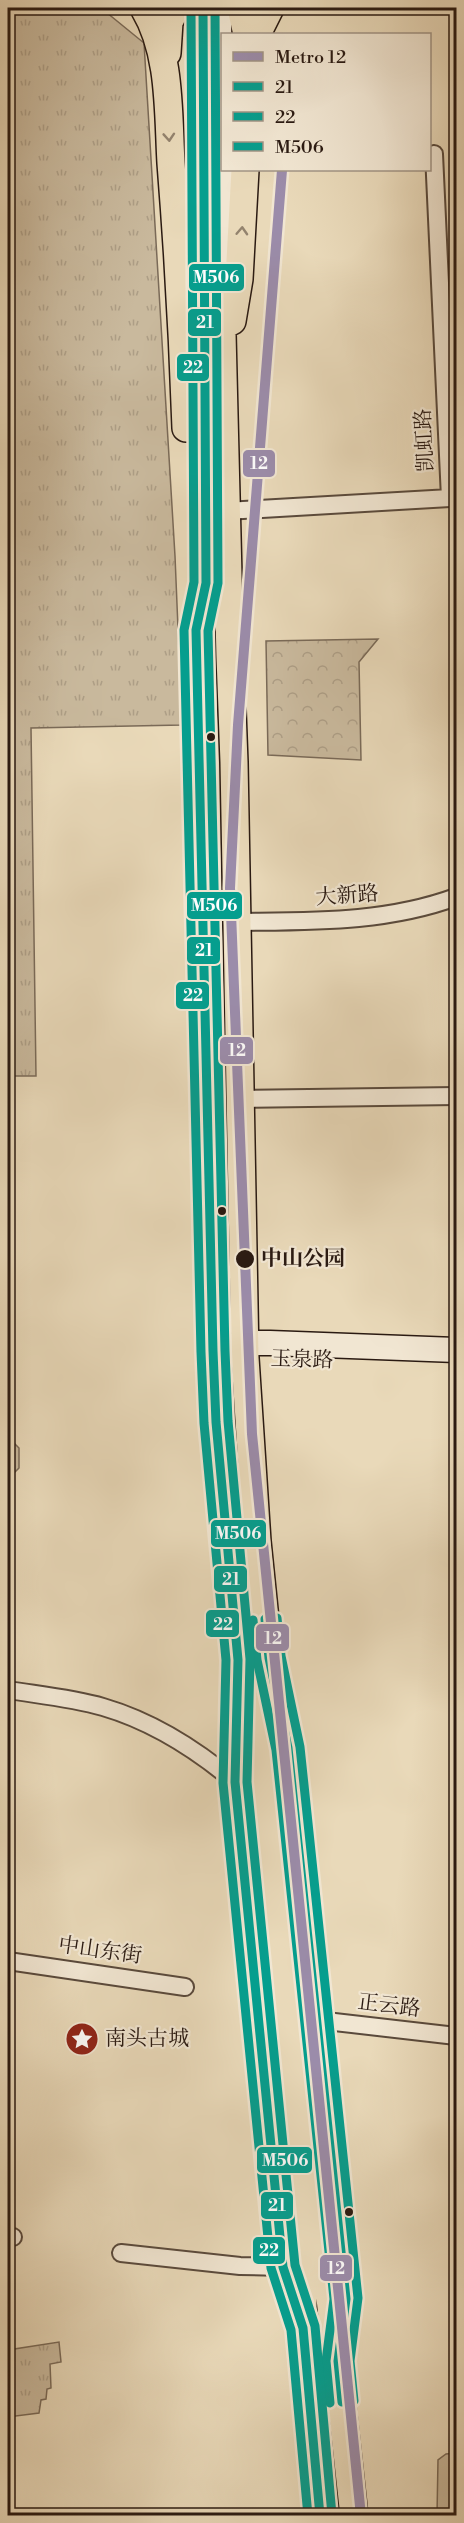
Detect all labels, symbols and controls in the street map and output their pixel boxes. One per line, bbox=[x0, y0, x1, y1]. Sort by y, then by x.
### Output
legend bbox=[221, 33, 431, 171]
text: Metro 12 bbox=[275, 46, 346, 69]
text: 21 bbox=[275, 76, 293, 99]
text: 22 bbox=[275, 106, 296, 129]
one-way arrow bbox=[163, 133, 176, 142]
text: M506 bbox=[275, 136, 324, 159]
one-way arrow bbox=[236, 227, 249, 236]
line badge: M506 bbox=[188, 263, 245, 292]
text: M506 bbox=[193, 268, 239, 288]
line badge: 21 bbox=[187, 308, 222, 337]
text: 21 bbox=[196, 313, 214, 333]
line badge: 22 bbox=[176, 353, 210, 382]
text: 22 bbox=[183, 358, 203, 378]
street label: 凯虹路 bbox=[410, 408, 440, 472]
line badge: 12 bbox=[242, 449, 276, 478]
text: 12 bbox=[250, 454, 268, 474]
unlabelled marker bbox=[205, 731, 217, 743]
street label: 大新路 bbox=[315, 881, 379, 911]
line badge: M506 bbox=[186, 891, 243, 920]
text: M506 bbox=[191, 896, 237, 916]
line badge: 21 bbox=[186, 936, 221, 965]
text: 21 bbox=[195, 941, 213, 961]
line badge: 22 bbox=[175, 981, 210, 1010]
text: 22 bbox=[183, 986, 203, 1006]
line badge: 12 bbox=[219, 1036, 254, 1065]
text: 12 bbox=[228, 1041, 246, 1061]
unlabelled marker bbox=[216, 1205, 228, 1217]
place label: 中山公园 bbox=[261, 1246, 345, 1272]
marker: 中山公园 bbox=[234, 1248, 256, 1270]
street label: 玉泉路 bbox=[270, 1346, 334, 1374]
line badge: M506 bbox=[210, 1519, 267, 1548]
text: M506 bbox=[215, 1524, 261, 1544]
line badge: 21 bbox=[213, 1565, 248, 1593]
text: 21 bbox=[222, 1570, 240, 1590]
line badge: 22 bbox=[205, 1609, 240, 1638]
text: 22 bbox=[213, 1615, 233, 1635]
line badge: 12 bbox=[255, 1623, 290, 1652]
text: 12 bbox=[264, 1629, 282, 1649]
street label: 中山东街 bbox=[57, 1932, 143, 1970]
street label: 正云路 bbox=[356, 1989, 422, 2023]
place icon: 南头古城 bbox=[64, 2021, 100, 2057]
place label: 南头古城 bbox=[105, 2026, 189, 2052]
line badge: M506 bbox=[256, 2146, 313, 2174]
text: M506 bbox=[262, 2151, 308, 2171]
line badge: 21 bbox=[260, 2191, 294, 2220]
text: 21 bbox=[268, 2196, 286, 2216]
unlabelled marker bbox=[343, 2206, 355, 2218]
line badge: 22 bbox=[252, 2236, 286, 2265]
text: 22 bbox=[259, 2241, 279, 2261]
line badge: 12 bbox=[319, 2254, 353, 2282]
text: 12 bbox=[327, 2259, 345, 2279]

